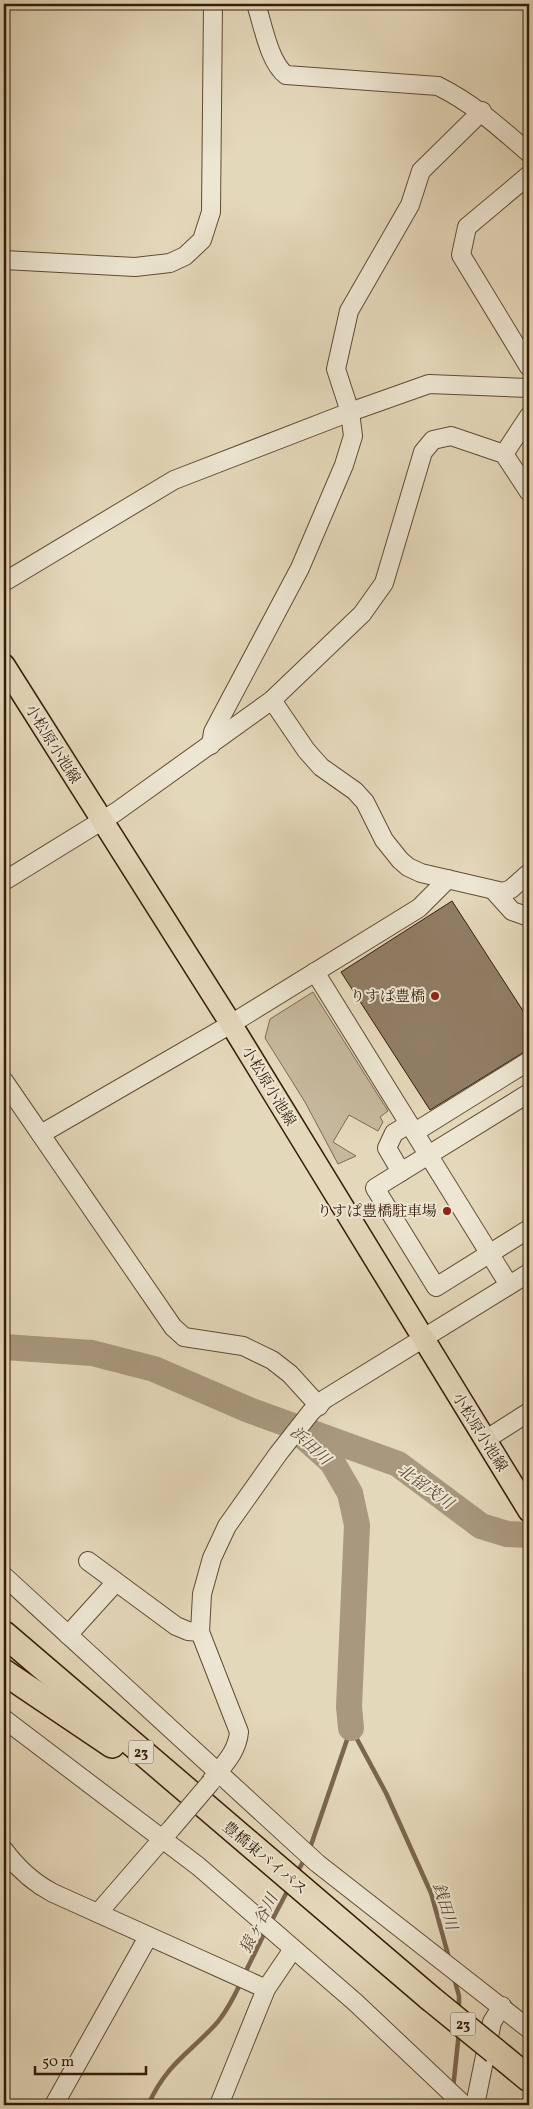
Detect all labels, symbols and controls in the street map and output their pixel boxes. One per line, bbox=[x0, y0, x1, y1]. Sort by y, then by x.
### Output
street label: 小松原小池線 bbox=[19, 701, 84, 789]
place label: りすぱ豊橋 bbox=[350, 987, 425, 1008]
marker: りすぱ豊橋 bbox=[429, 990, 441, 1002]
street label: 小松原小池線 bbox=[236, 1043, 300, 1131]
place label: りすぱ豊橋駐車場 bbox=[317, 1202, 437, 1223]
marker: りすぱ豊橋駐車場 bbox=[441, 1205, 453, 1217]
street label: 小松原小池線 bbox=[446, 1389, 511, 1477]
water label: 浜田川 bbox=[285, 1422, 336, 1472]
water label: 北留茂川 bbox=[392, 1460, 459, 1516]
road number: 23 bbox=[128, 1740, 154, 1764]
street label: 豊橋東バイパス bbox=[217, 1817, 311, 1901]
water label: 銭田川 bbox=[427, 1880, 462, 1935]
water label: 猿ヶ谷川 bbox=[235, 1889, 285, 1957]
road number: 23 bbox=[450, 2012, 476, 2036]
scale bar bbox=[35, 2044, 146, 2076]
text: 50 m bbox=[42, 2052, 74, 2073]

